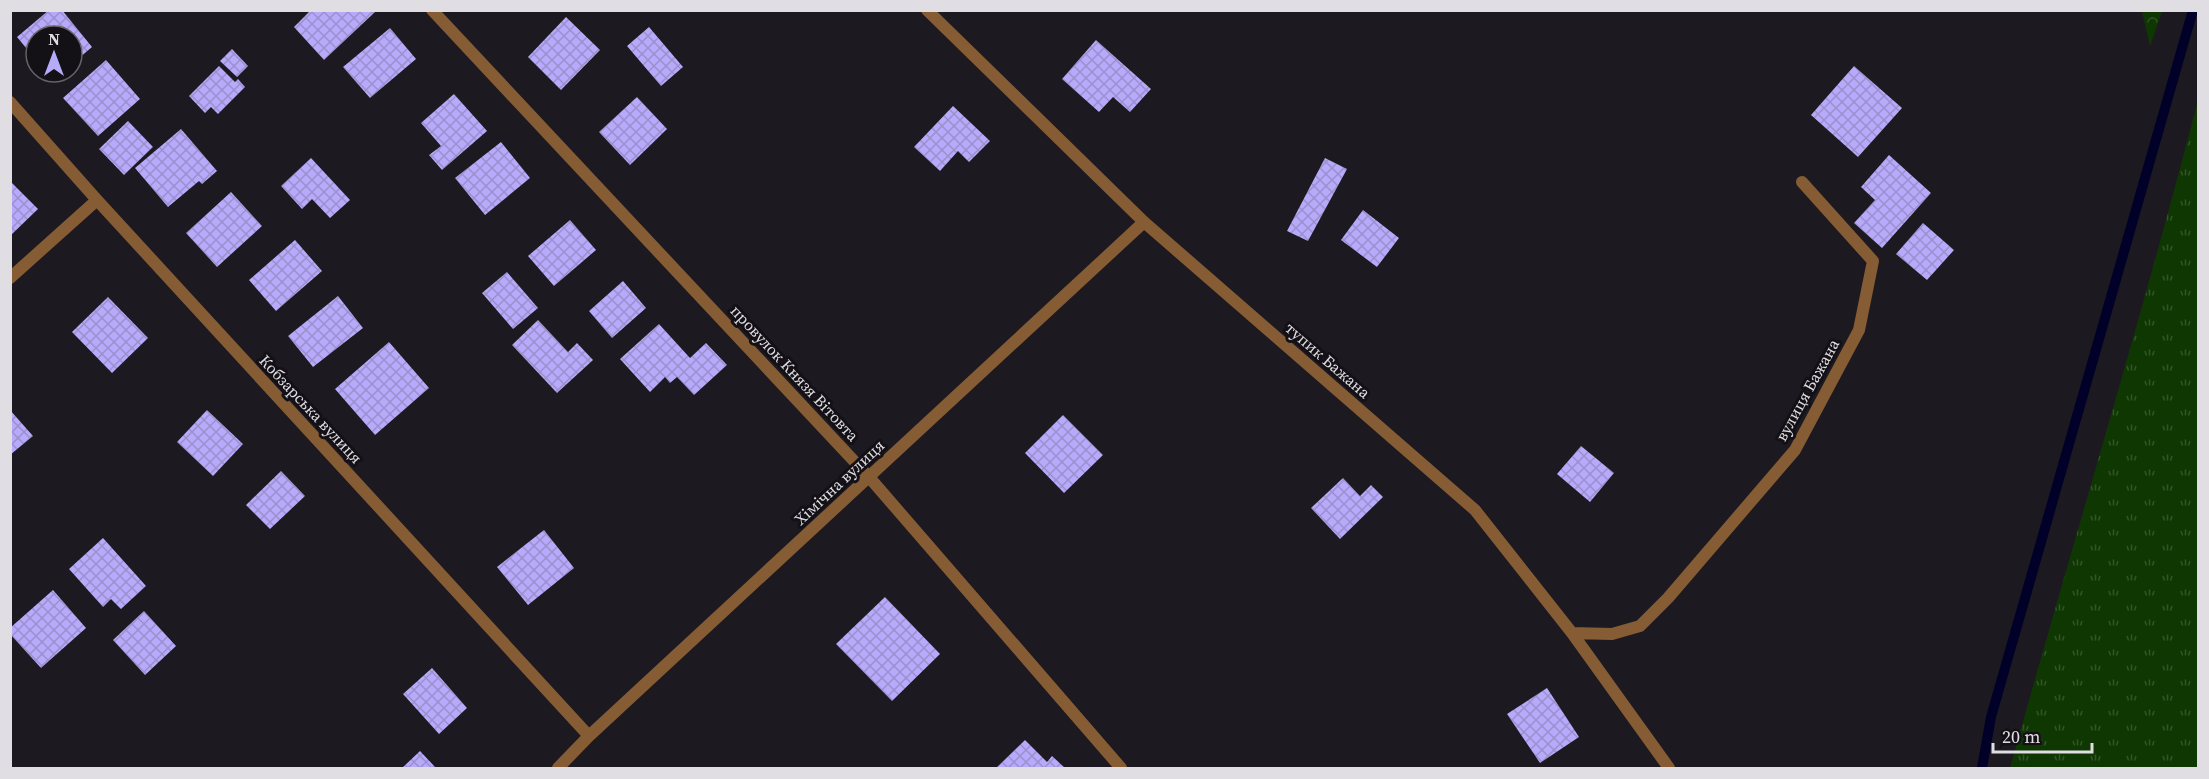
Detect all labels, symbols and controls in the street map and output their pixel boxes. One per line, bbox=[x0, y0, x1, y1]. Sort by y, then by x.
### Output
north arrow bbox=[24, 24, 84, 84]
text: N bbox=[48, 28, 60, 50]
street label: провулок Князя Вітовта bbox=[726, 300, 865, 447]
street label: тупик Бажана bbox=[1281, 317, 1376, 404]
street label: вулиця Бажана bbox=[1770, 334, 1845, 445]
street label: Кобзарська вулиця bbox=[255, 350, 367, 468]
street label: Хімічна вулиця bbox=[789, 434, 889, 530]
scale bar bbox=[1993, 716, 2092, 754]
text: 20 m bbox=[2002, 724, 2040, 749]

